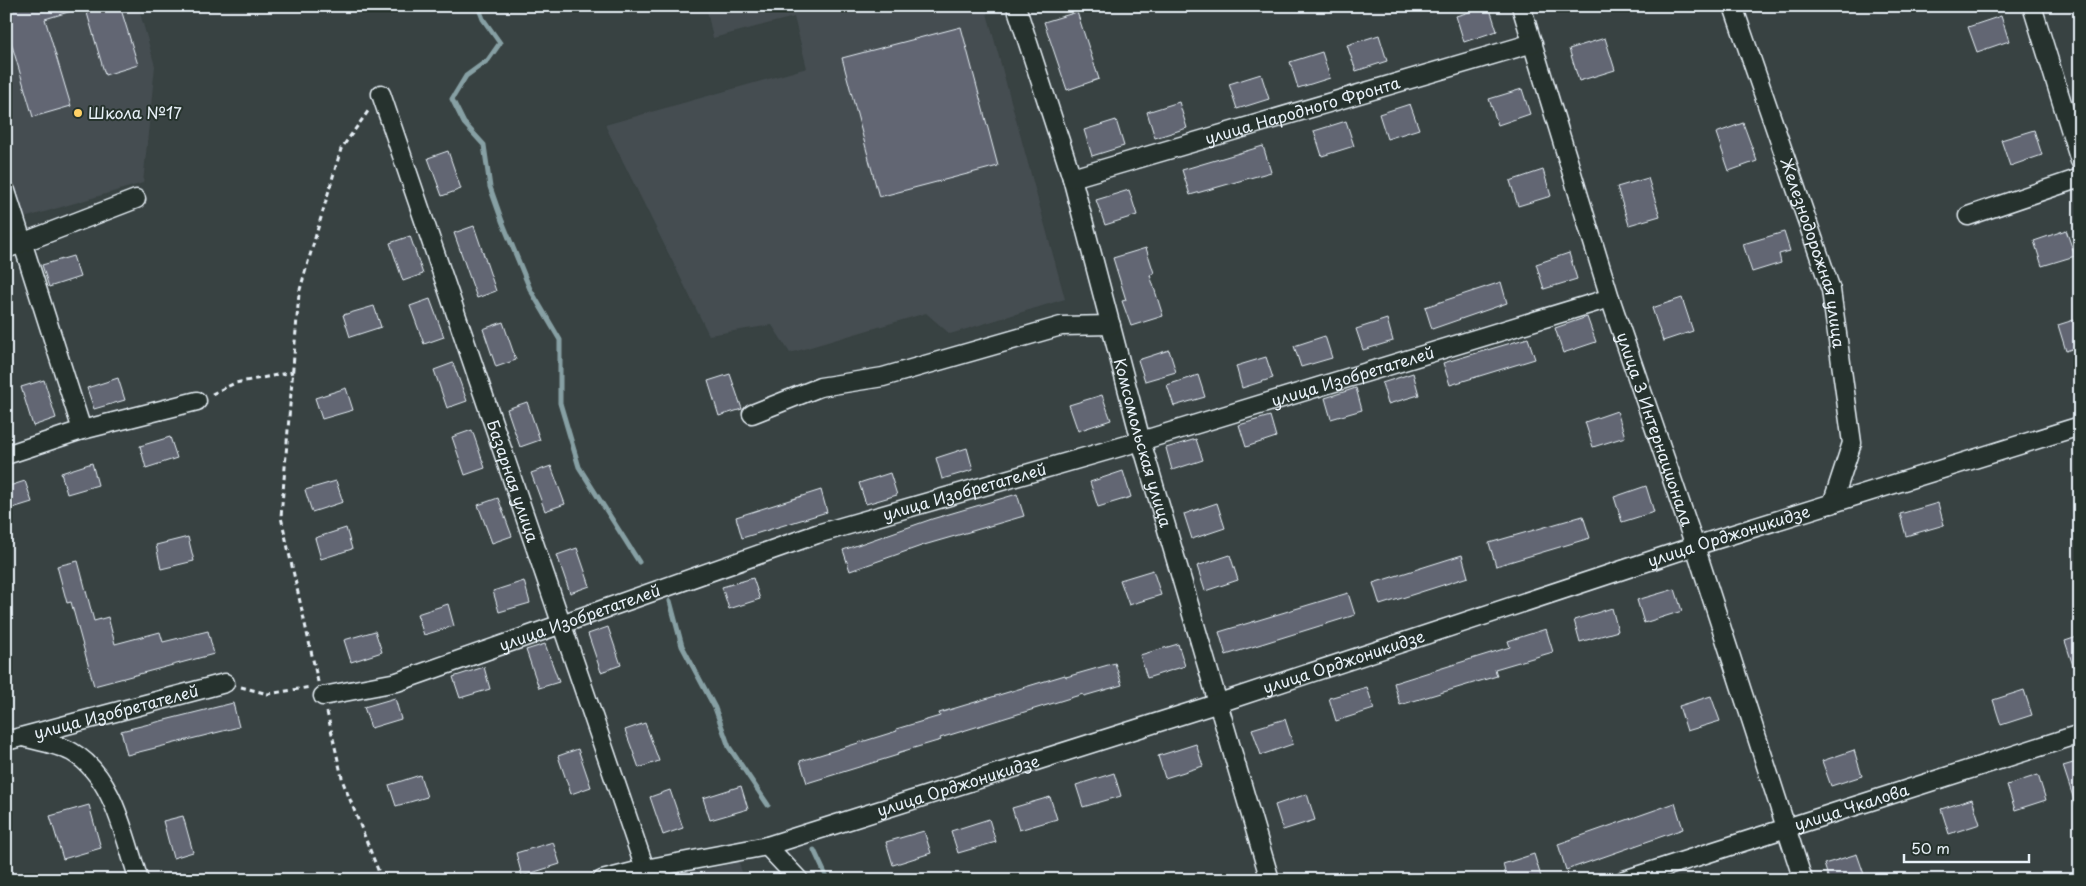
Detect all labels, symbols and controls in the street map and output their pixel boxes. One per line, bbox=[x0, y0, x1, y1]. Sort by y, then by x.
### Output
street label: улица Народного Фронта bbox=[1202, 70, 1403, 150]
place label: Школа №17 bbox=[88, 100, 182, 124]
marker: Школа №17 bbox=[72, 107, 84, 119]
street label: Железнодорожная улица bbox=[1775, 154, 1852, 349]
street label: улица 3 Интернационала bbox=[1612, 329, 1700, 529]
street label: улица Изобретателей bbox=[1268, 339, 1437, 412]
street label: Комсомольская улица bbox=[1109, 355, 1179, 530]
street label: Базарная улица bbox=[482, 416, 546, 545]
street label: улица Изобретателей bbox=[879, 456, 1049, 526]
street label: улица Орджоникидзе bbox=[1644, 498, 1813, 572]
street label: улица Изобретателей bbox=[495, 577, 663, 656]
street label: улица Орджоникидзе bbox=[1259, 623, 1428, 699]
street label: улица Изобретателей bbox=[31, 678, 201, 744]
street label: улица Орджоникидзе bbox=[874, 748, 1042, 822]
street label: улица Чкалова bbox=[1791, 777, 1912, 836]
scale bar bbox=[1904, 831, 2028, 863]
text: 50 m bbox=[1911, 836, 1950, 859]

